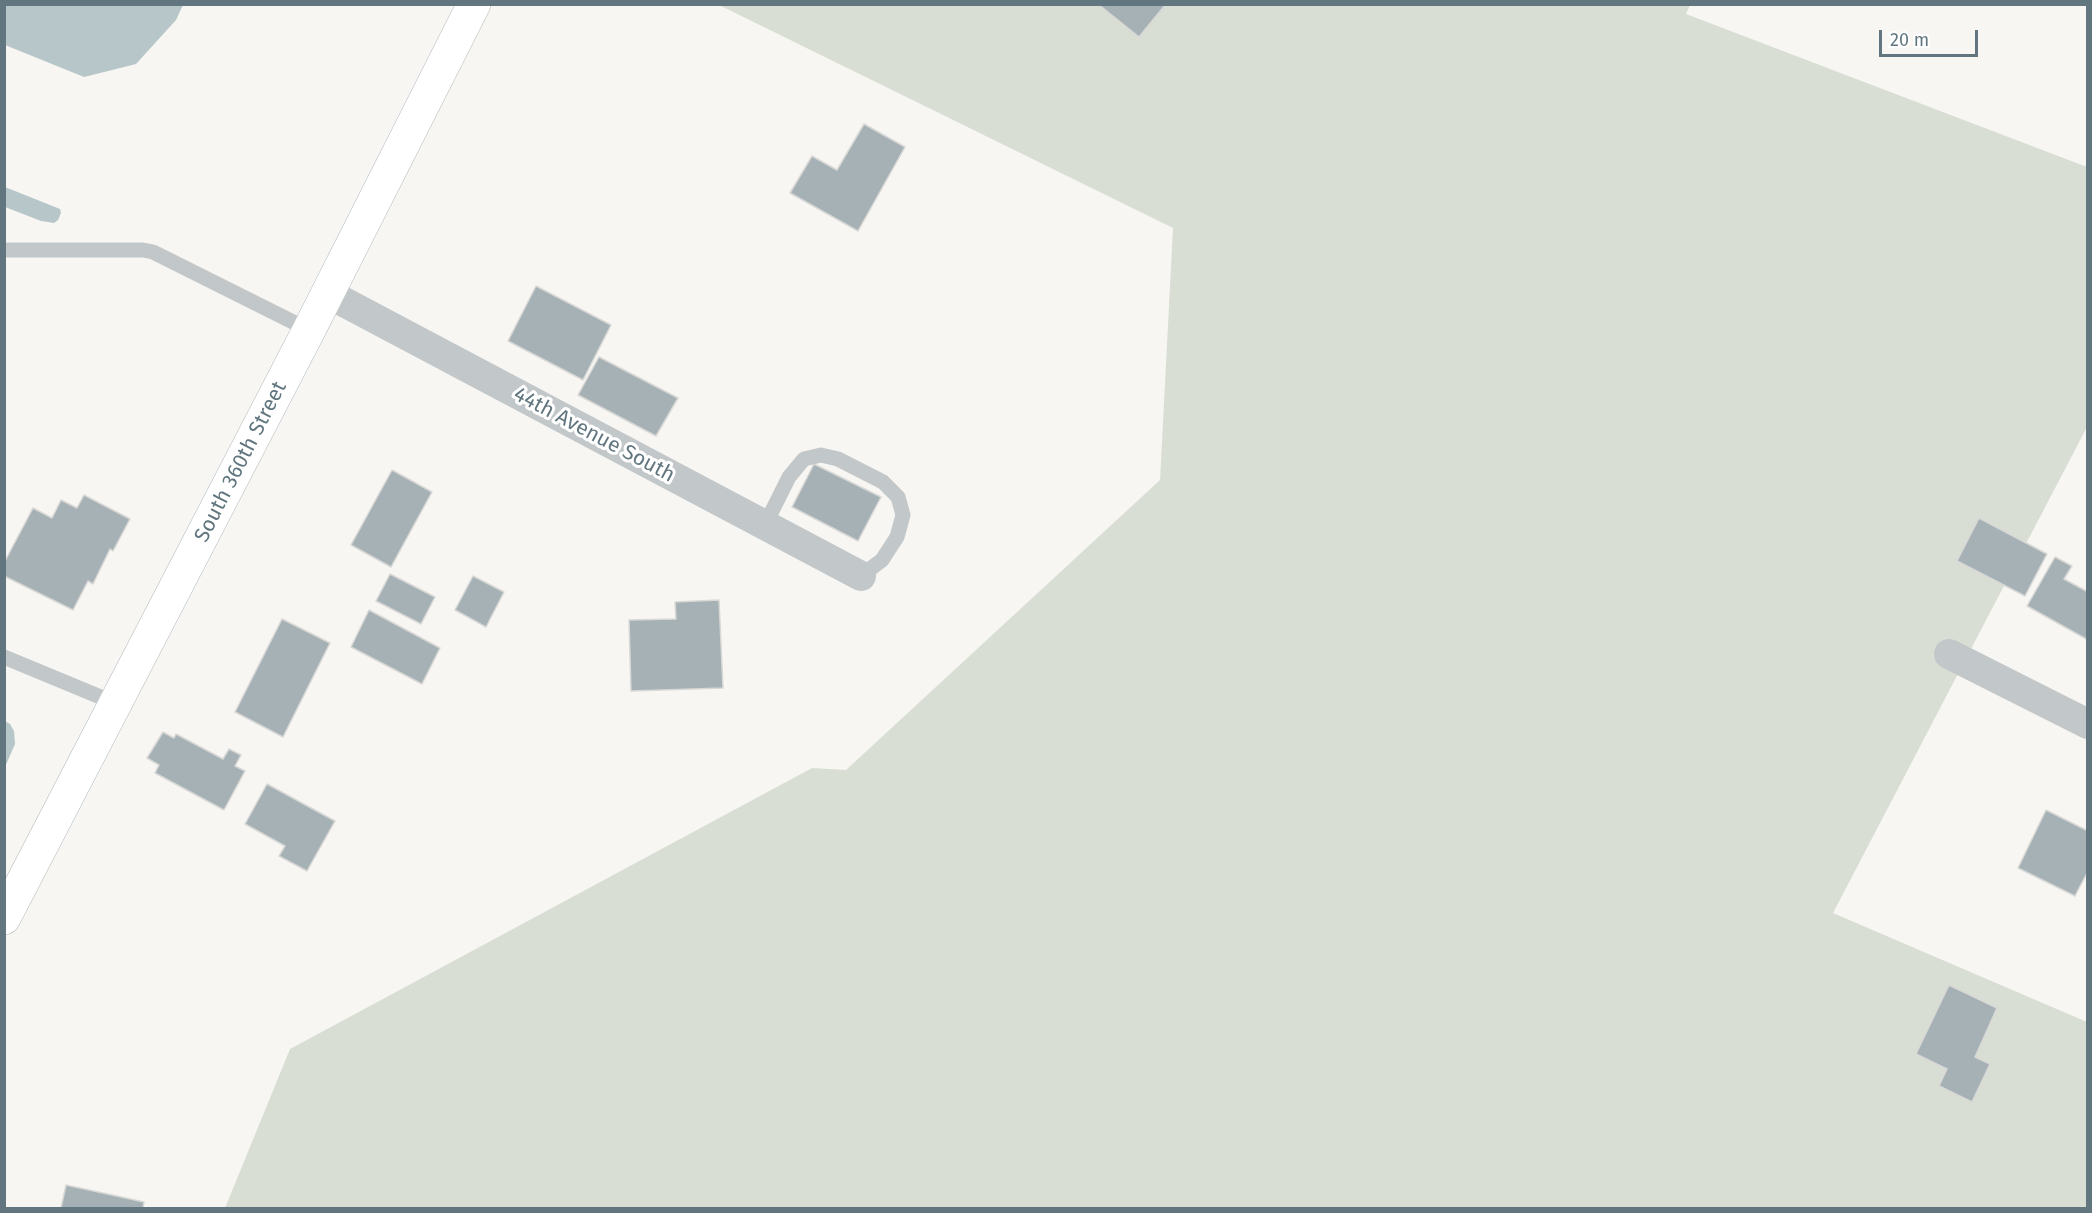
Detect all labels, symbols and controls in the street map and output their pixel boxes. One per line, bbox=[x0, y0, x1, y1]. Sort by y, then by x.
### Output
scale bar bbox=[1882, 18, 1981, 56]
text: 20 m bbox=[1890, 29, 1929, 51]
street label: South 360th Street bbox=[190, 377, 292, 547]
street label: 44th Avenue South bbox=[509, 382, 679, 488]

